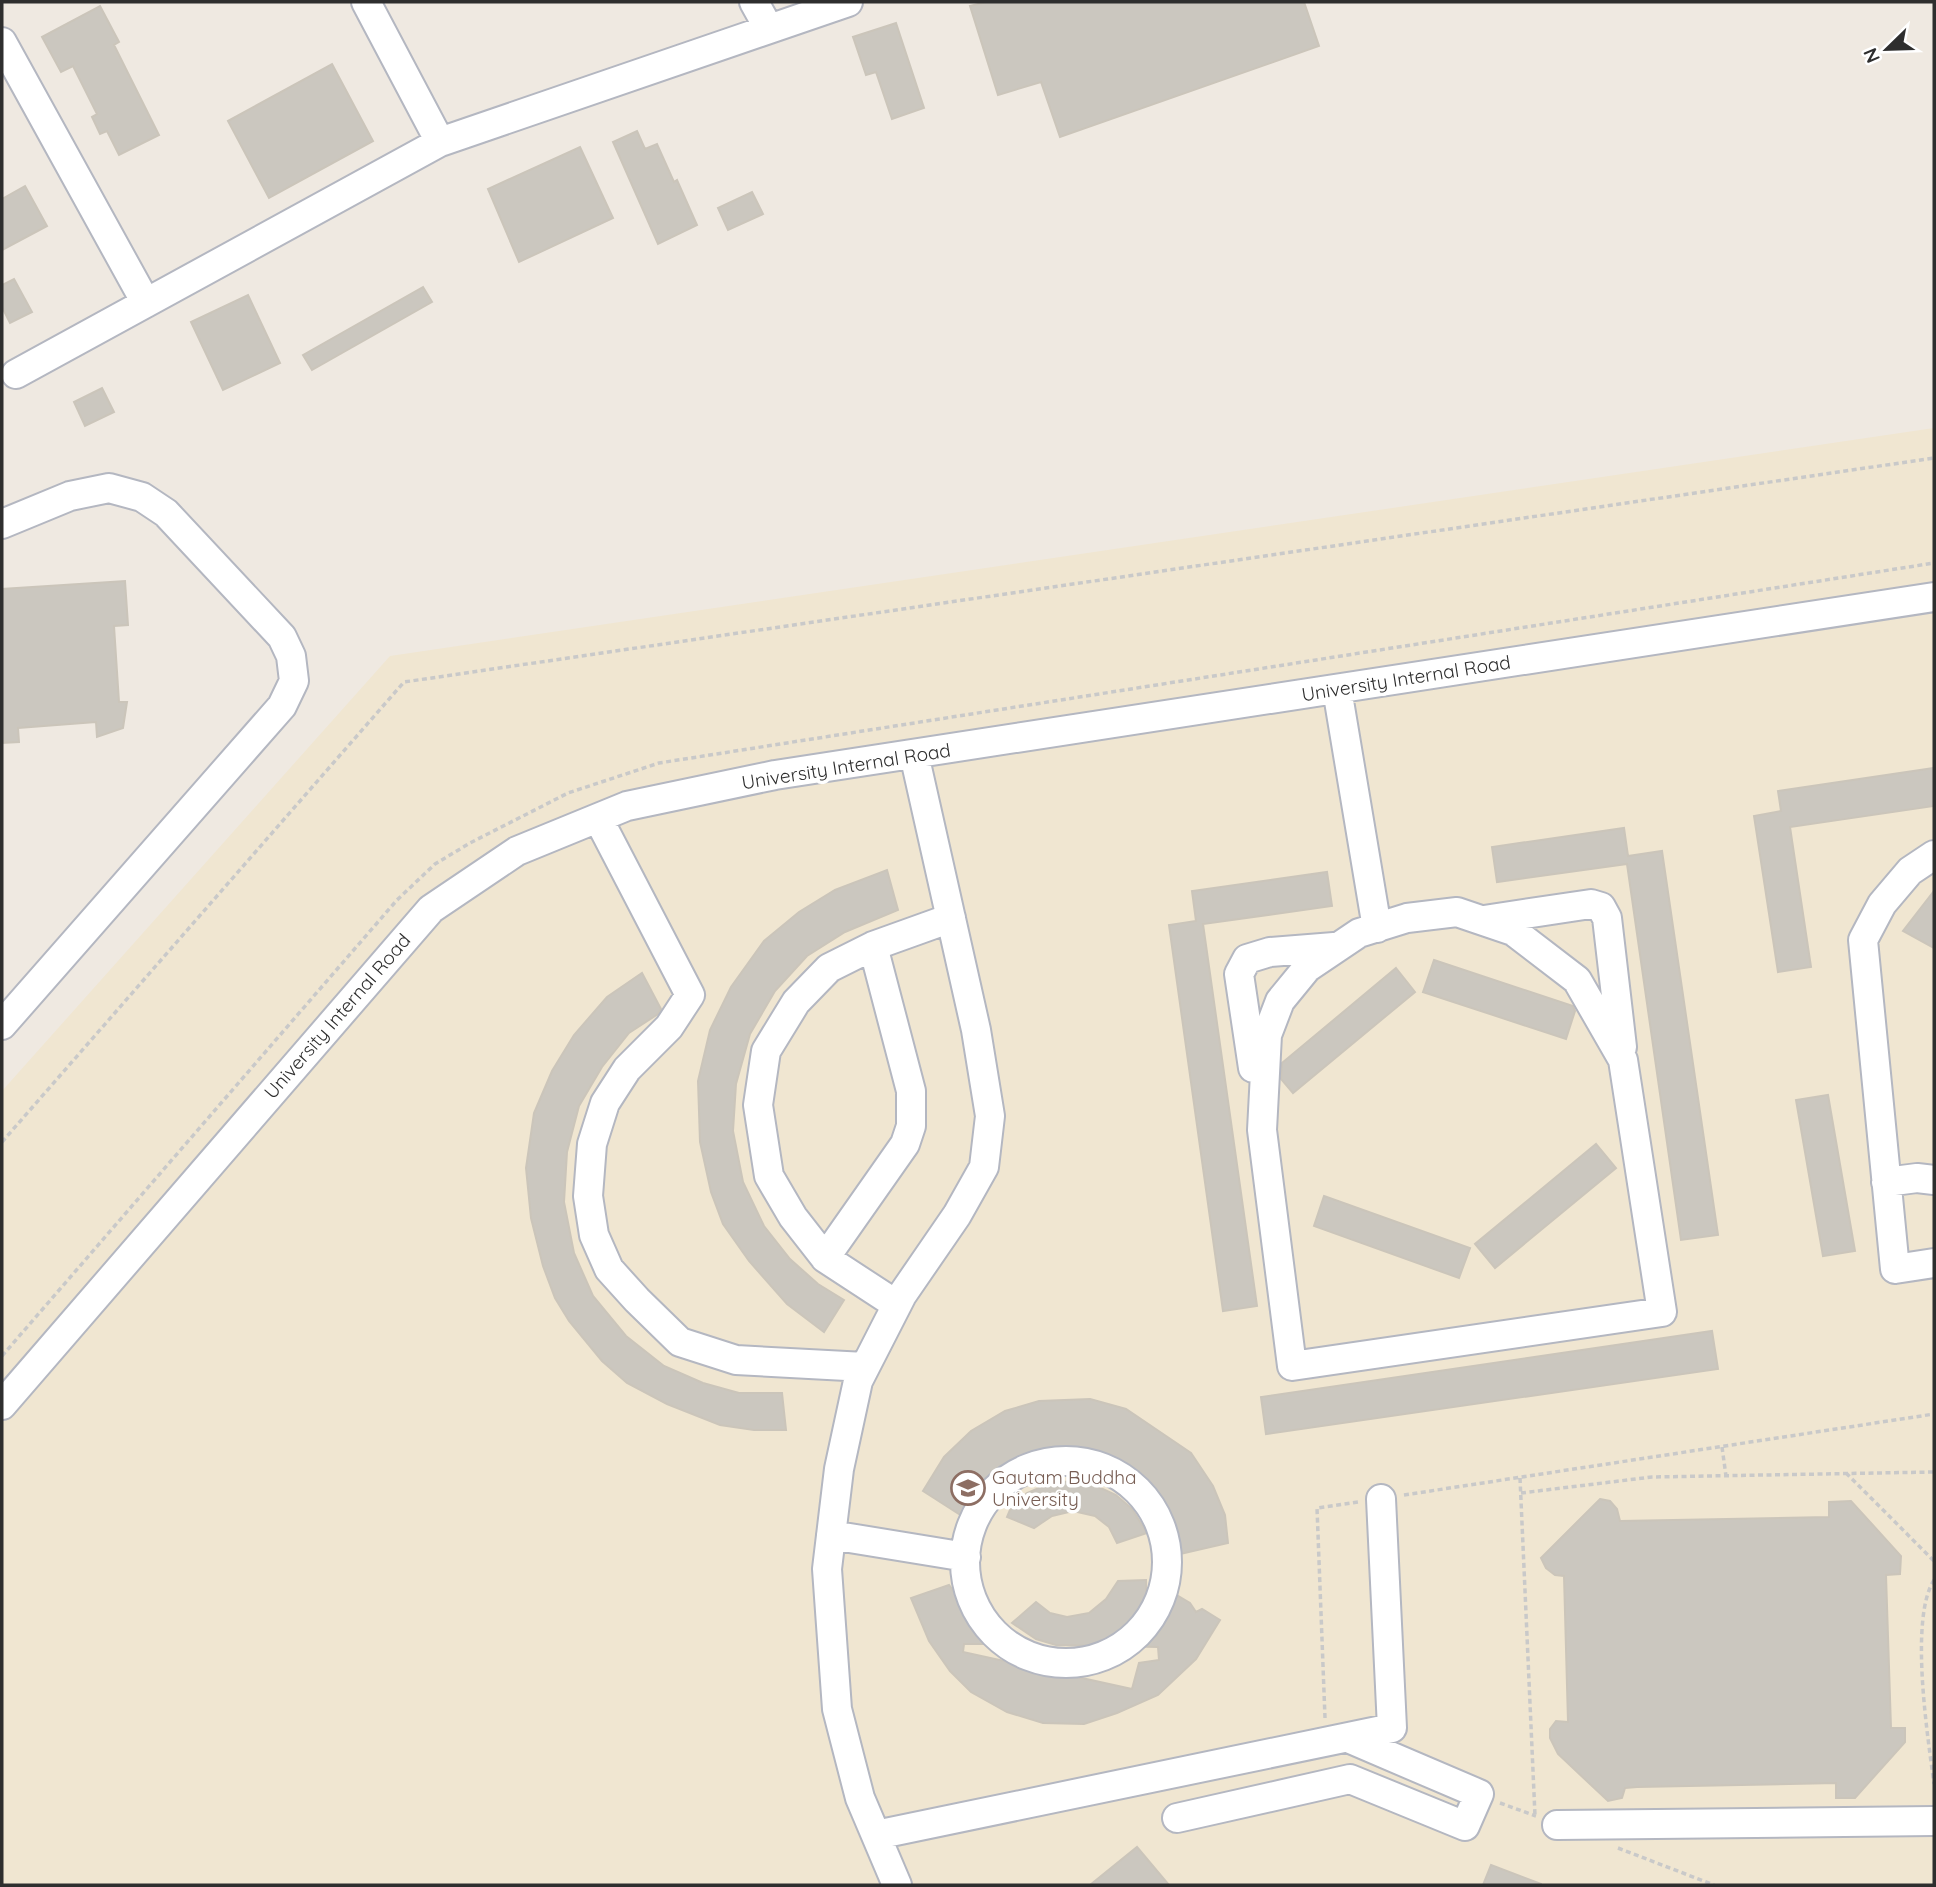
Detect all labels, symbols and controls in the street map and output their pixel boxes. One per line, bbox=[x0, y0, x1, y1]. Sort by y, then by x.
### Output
north arrow bbox=[1852, 14, 1922, 84]
text: N bbox=[1858, 45, 1885, 67]
street label: University Internal Road bbox=[1300, 650, 1512, 706]
street label: University Internal Road bbox=[740, 738, 952, 794]
street label: University Internal Road bbox=[259, 928, 415, 1104]
place label: Gautam Buddha University bbox=[992, 1465, 1137, 1511]
school or university icon: Gautam Buddha University bbox=[949, 1469, 987, 1507]

